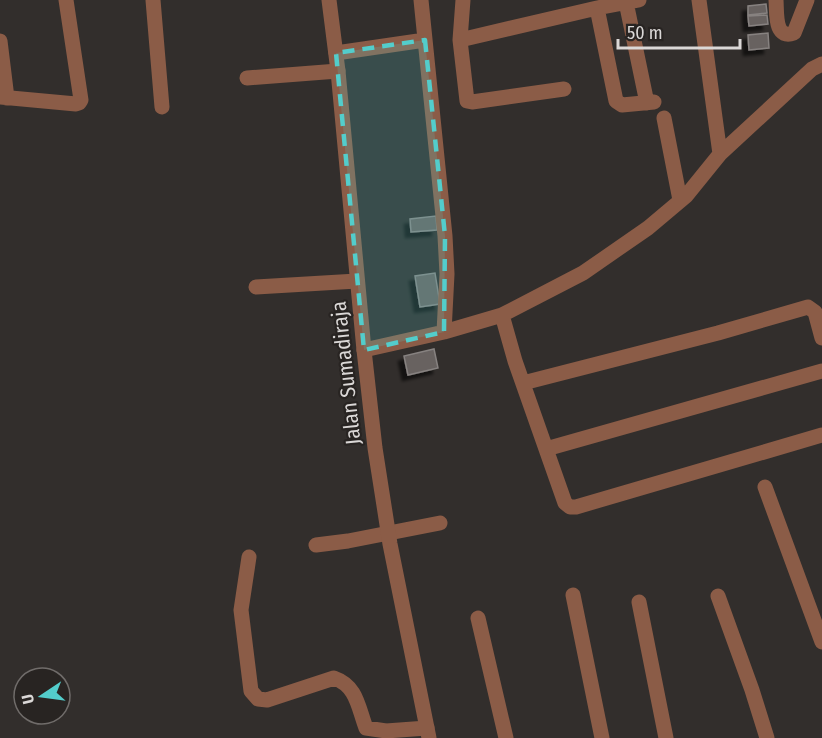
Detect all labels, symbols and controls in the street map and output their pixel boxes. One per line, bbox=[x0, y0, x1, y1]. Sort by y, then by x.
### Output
scale bar bbox=[618, 12, 740, 50]
text: 50 m bbox=[627, 22, 663, 44]
street label: Jalan Sumadiraja bbox=[326, 300, 366, 446]
north arrow bbox=[12, 666, 72, 726]
text: U bbox=[18, 693, 38, 706]

